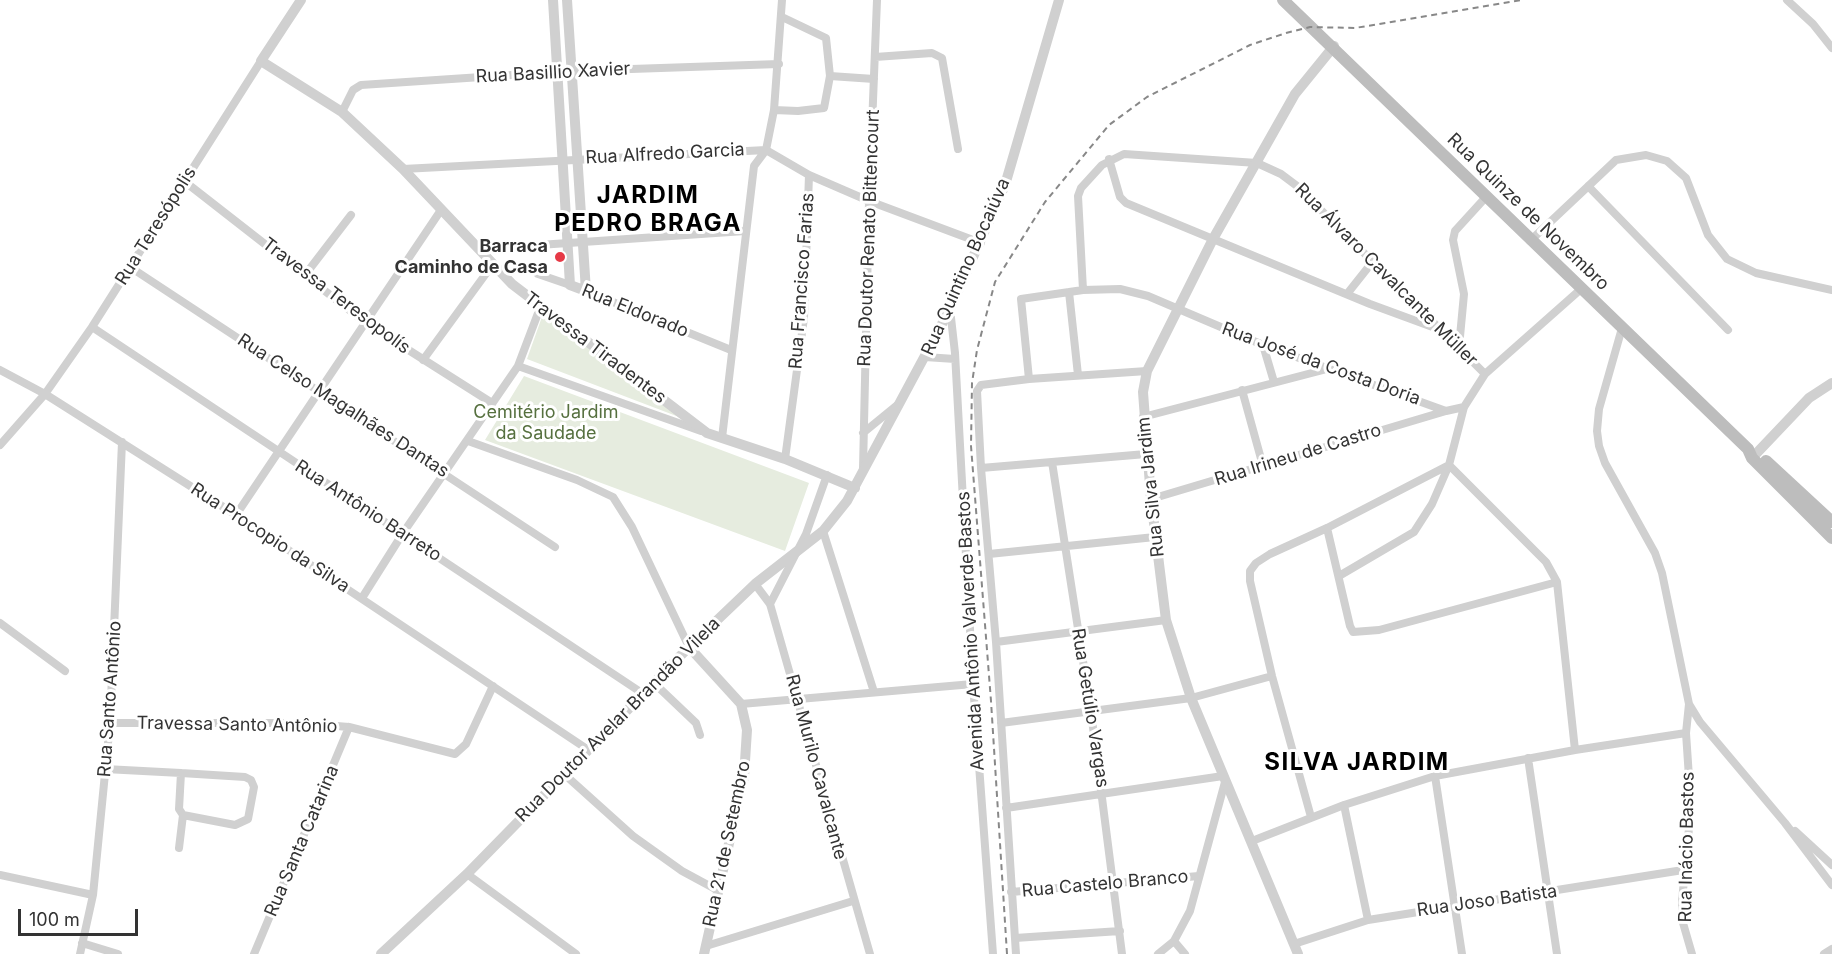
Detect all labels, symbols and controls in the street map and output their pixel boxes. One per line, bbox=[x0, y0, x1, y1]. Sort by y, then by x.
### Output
street label: Rua Basillio Xavier bbox=[475, 58, 631, 88]
street label: Rua Doutor Renato Bittencourt bbox=[854, 109, 884, 367]
street label: Rua Quinze de Novembro bbox=[1442, 129, 1614, 295]
street label: Rua Alfredo Garcia bbox=[585, 139, 745, 169]
street label: Rua Teresópolis bbox=[111, 163, 201, 289]
street label: Rua Quintino Bocaiúva bbox=[917, 175, 1015, 359]
street label: Rua Álvaro Cavalcante Müller bbox=[1290, 179, 1482, 371]
district label: JARDIM PEDRO BRAGA bbox=[554, 182, 742, 238]
street label: Rua Francisco Farias bbox=[785, 192, 819, 370]
street label: Travessa Teresopolís bbox=[258, 233, 414, 359]
place label: Barraca Caminho de Casa bbox=[395, 236, 548, 278]
marker: Barraca Caminho de Casa bbox=[553, 250, 567, 264]
street label: Rua Eldorado bbox=[579, 280, 691, 342]
street label: Travessa Tiradentes bbox=[520, 288, 670, 408]
street label: Rua José da Costa Doria bbox=[1219, 318, 1423, 410]
street label: Rua Celso Magalhães Dantas bbox=[233, 329, 453, 483]
park label: Cemitério Jardim da Saudade bbox=[473, 402, 619, 444]
street label: Rua Silva Jardim bbox=[1133, 416, 1169, 558]
street label: Rua Irineu de Castro bbox=[1212, 419, 1384, 491]
street label: Rua Antônio Barreto bbox=[291, 456, 445, 566]
street label: Rua Procopio da Silva bbox=[186, 479, 354, 597]
street label: Avenida Antônio Valverde Bastos bbox=[953, 491, 989, 771]
street label: Rua Doutor Avelar Brandão Vilela bbox=[511, 613, 725, 827]
street label: Rua Santo Antônio bbox=[94, 620, 126, 778]
street label: Rua Getúlio Vargas bbox=[1067, 627, 1113, 789]
street label: Rua Murilo Cavalcante bbox=[781, 672, 851, 862]
street label: Travessa Santo Antônio bbox=[136, 712, 338, 738]
district label: SILVA JARDIM bbox=[1264, 749, 1450, 777]
street label: Rua 21 de Setembro bbox=[699, 759, 755, 929]
street label: Rua Santa Catarina bbox=[260, 762, 344, 920]
street label: Rua Inácio Bastos bbox=[1675, 771, 1699, 923]
street label: Rua Castelo Branco bbox=[1021, 866, 1189, 902]
street label: Rua Joso Batista bbox=[1415, 880, 1559, 922]
scale bar bbox=[21, 897, 141, 935]
text: 100 m bbox=[29, 909, 80, 930]

